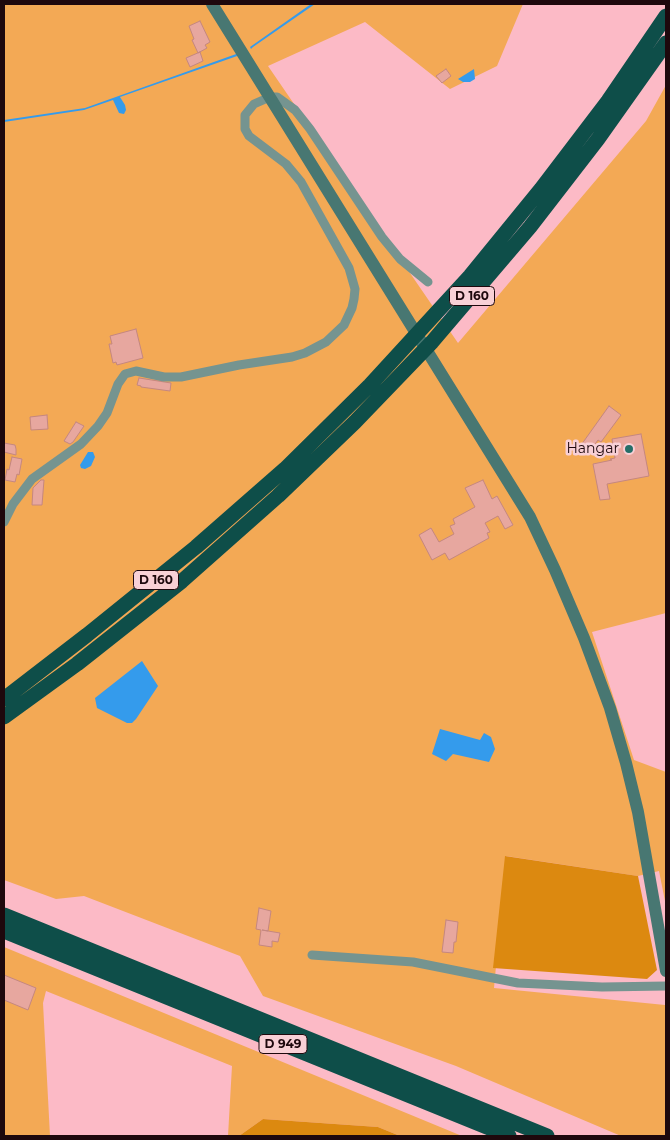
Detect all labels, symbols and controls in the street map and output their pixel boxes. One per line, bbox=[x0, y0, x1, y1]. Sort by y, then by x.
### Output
road number: D 160 bbox=[450, 286, 494, 306]
place label: Hangar bbox=[566, 441, 619, 457]
marker: Hangar bbox=[623, 443, 635, 455]
road number: D 160 bbox=[134, 570, 178, 590]
road number: D 949 bbox=[259, 1034, 307, 1054]

